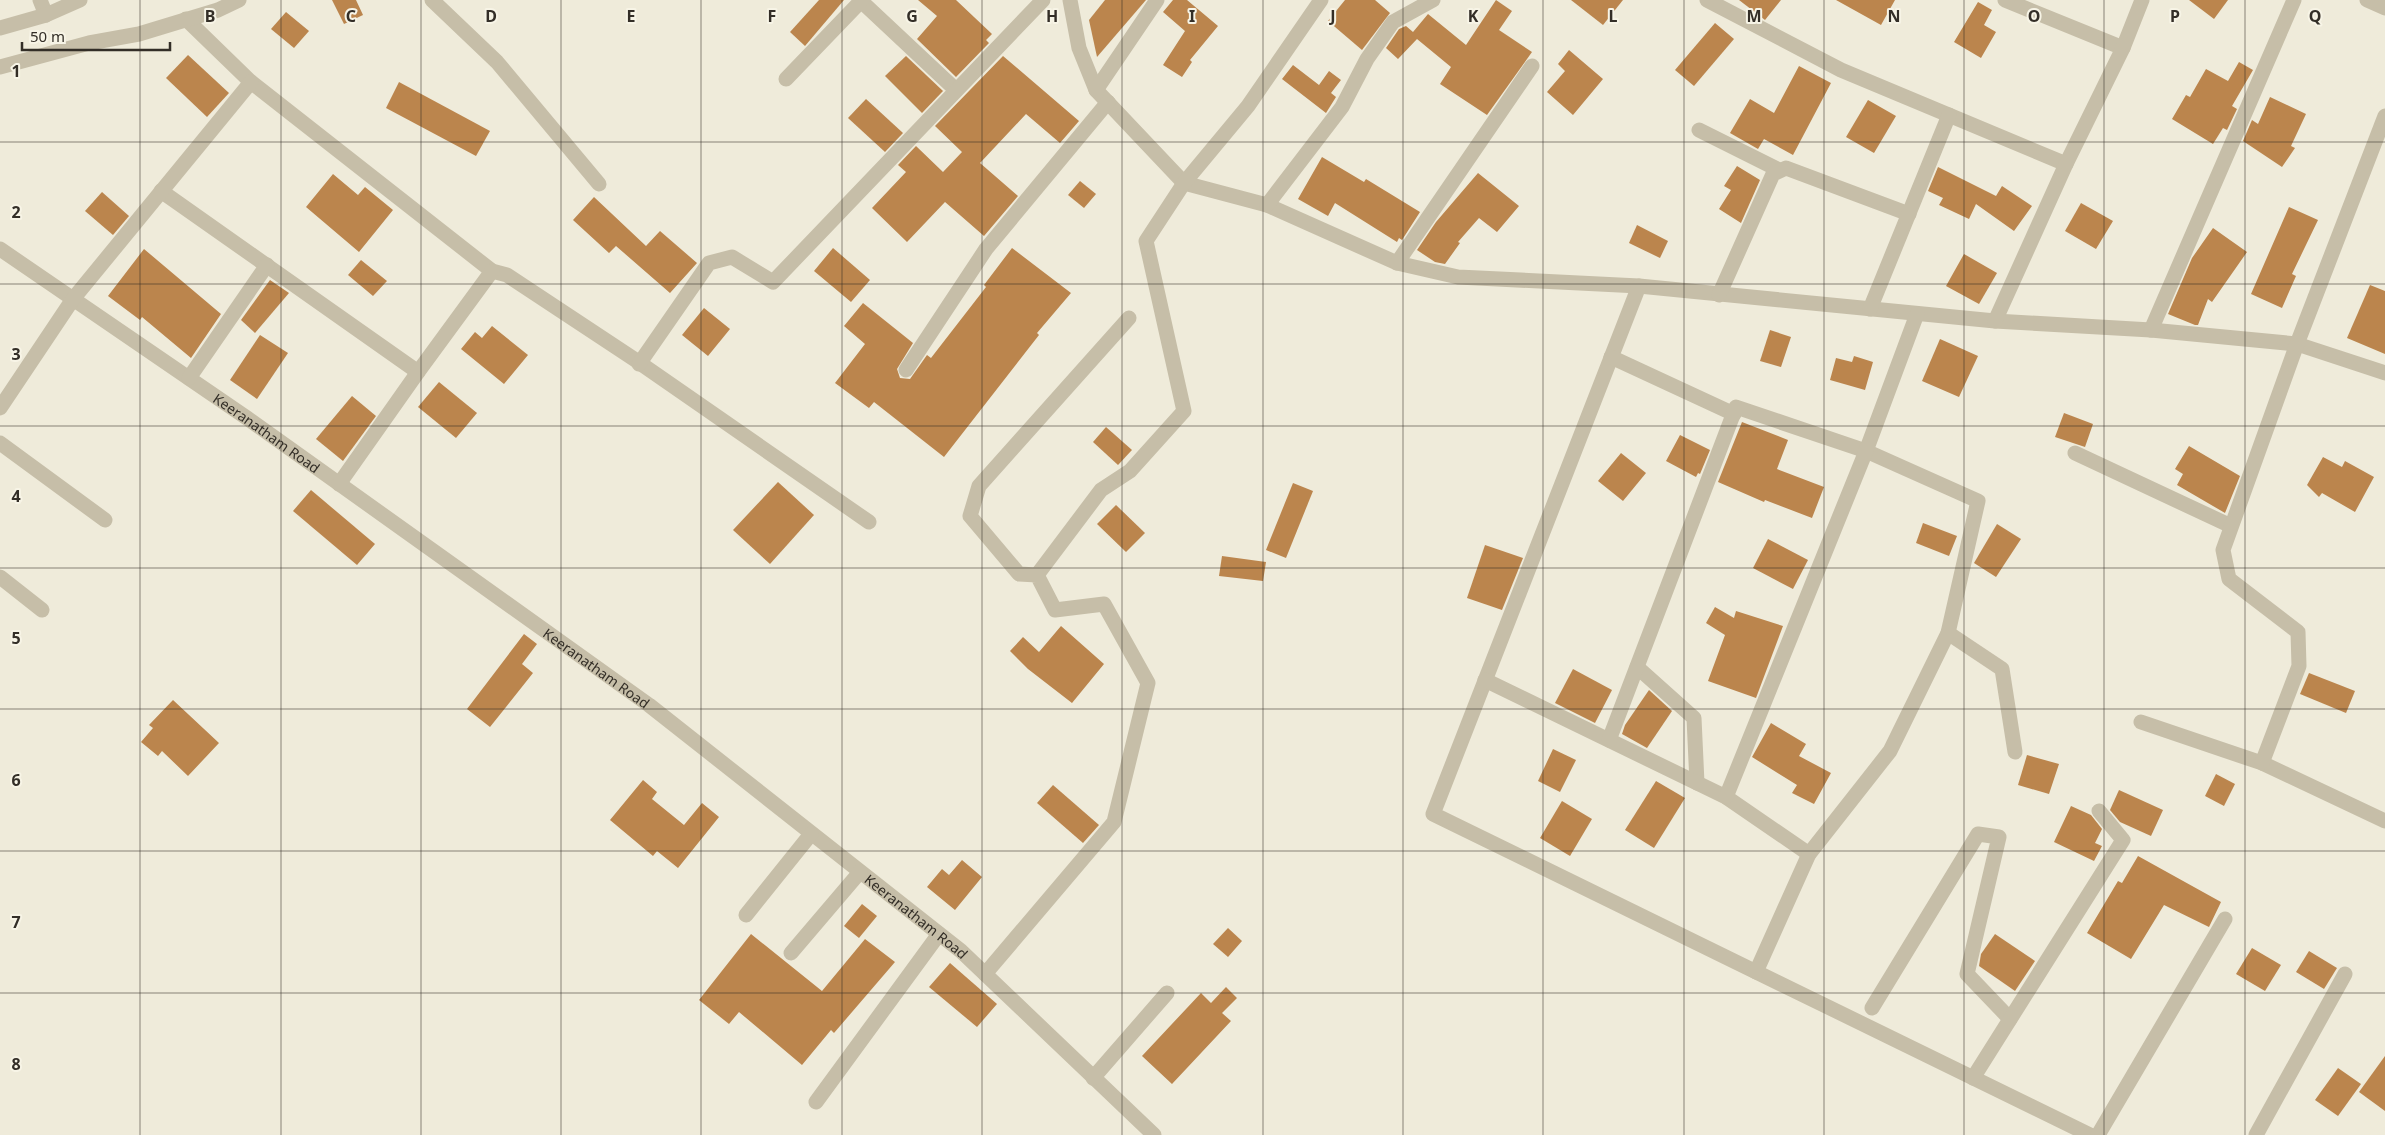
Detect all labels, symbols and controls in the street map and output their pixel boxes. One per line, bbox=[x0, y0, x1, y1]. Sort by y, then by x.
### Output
text: B bbox=[205, 5, 215, 27]
text: C bbox=[346, 5, 356, 27]
text: D bbox=[485, 5, 497, 27]
text: E bbox=[627, 5, 636, 27]
text: F bbox=[768, 5, 776, 27]
text: G bbox=[906, 5, 918, 27]
text: H bbox=[1046, 5, 1058, 27]
text: I bbox=[1189, 5, 1195, 27]
text: J bbox=[1328, 5, 1336, 27]
text: K bbox=[1468, 5, 1479, 27]
text: L bbox=[1609, 5, 1618, 27]
text: M bbox=[1746, 5, 1762, 27]
text: N bbox=[1887, 5, 1901, 27]
text: O bbox=[2028, 5, 2040, 27]
text: P bbox=[2170, 5, 2180, 27]
text: Q bbox=[2309, 5, 2321, 27]
scale bar bbox=[22, 20, 170, 52]
text: 50 m bbox=[30, 26, 65, 46]
text: 1 bbox=[11, 60, 21, 82]
text: 2 bbox=[11, 201, 21, 223]
text: 3 bbox=[11, 343, 21, 365]
street label: Keeranatham Road bbox=[210, 388, 324, 477]
text: 4 bbox=[11, 485, 21, 507]
street label: Keeranatham Road bbox=[540, 623, 654, 712]
text: 5 bbox=[11, 627, 21, 649]
text: 6 bbox=[11, 769, 21, 791]
street label: Keeranatham Road bbox=[861, 869, 972, 962]
text: 7 bbox=[11, 911, 21, 933]
text: 8 bbox=[11, 1053, 21, 1075]

